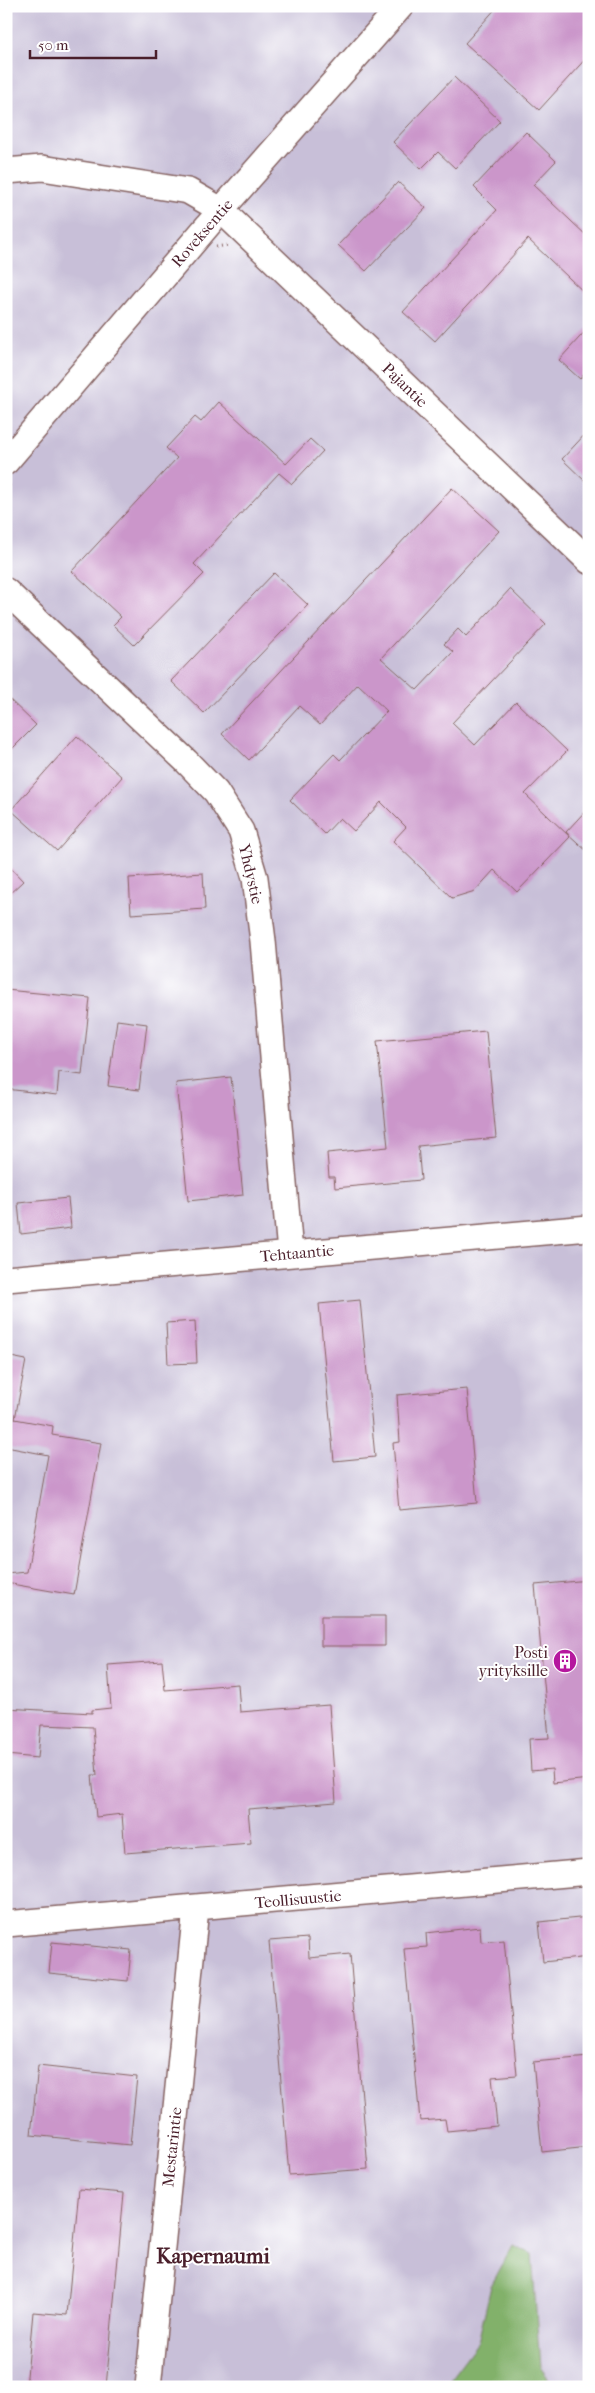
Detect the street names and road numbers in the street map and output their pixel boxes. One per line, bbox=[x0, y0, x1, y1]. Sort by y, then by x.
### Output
street label: Roveksentie bbox=[167, 195, 237, 271]
street label: Pajantie bbox=[378, 359, 432, 411]
street label: Yhdystie bbox=[235, 841, 267, 906]
street label: Tehtaantie bbox=[259, 1240, 335, 1266]
street label: Teollisuustie bbox=[254, 1886, 342, 1912]
street label: Mestarintie bbox=[158, 2106, 186, 2188]

